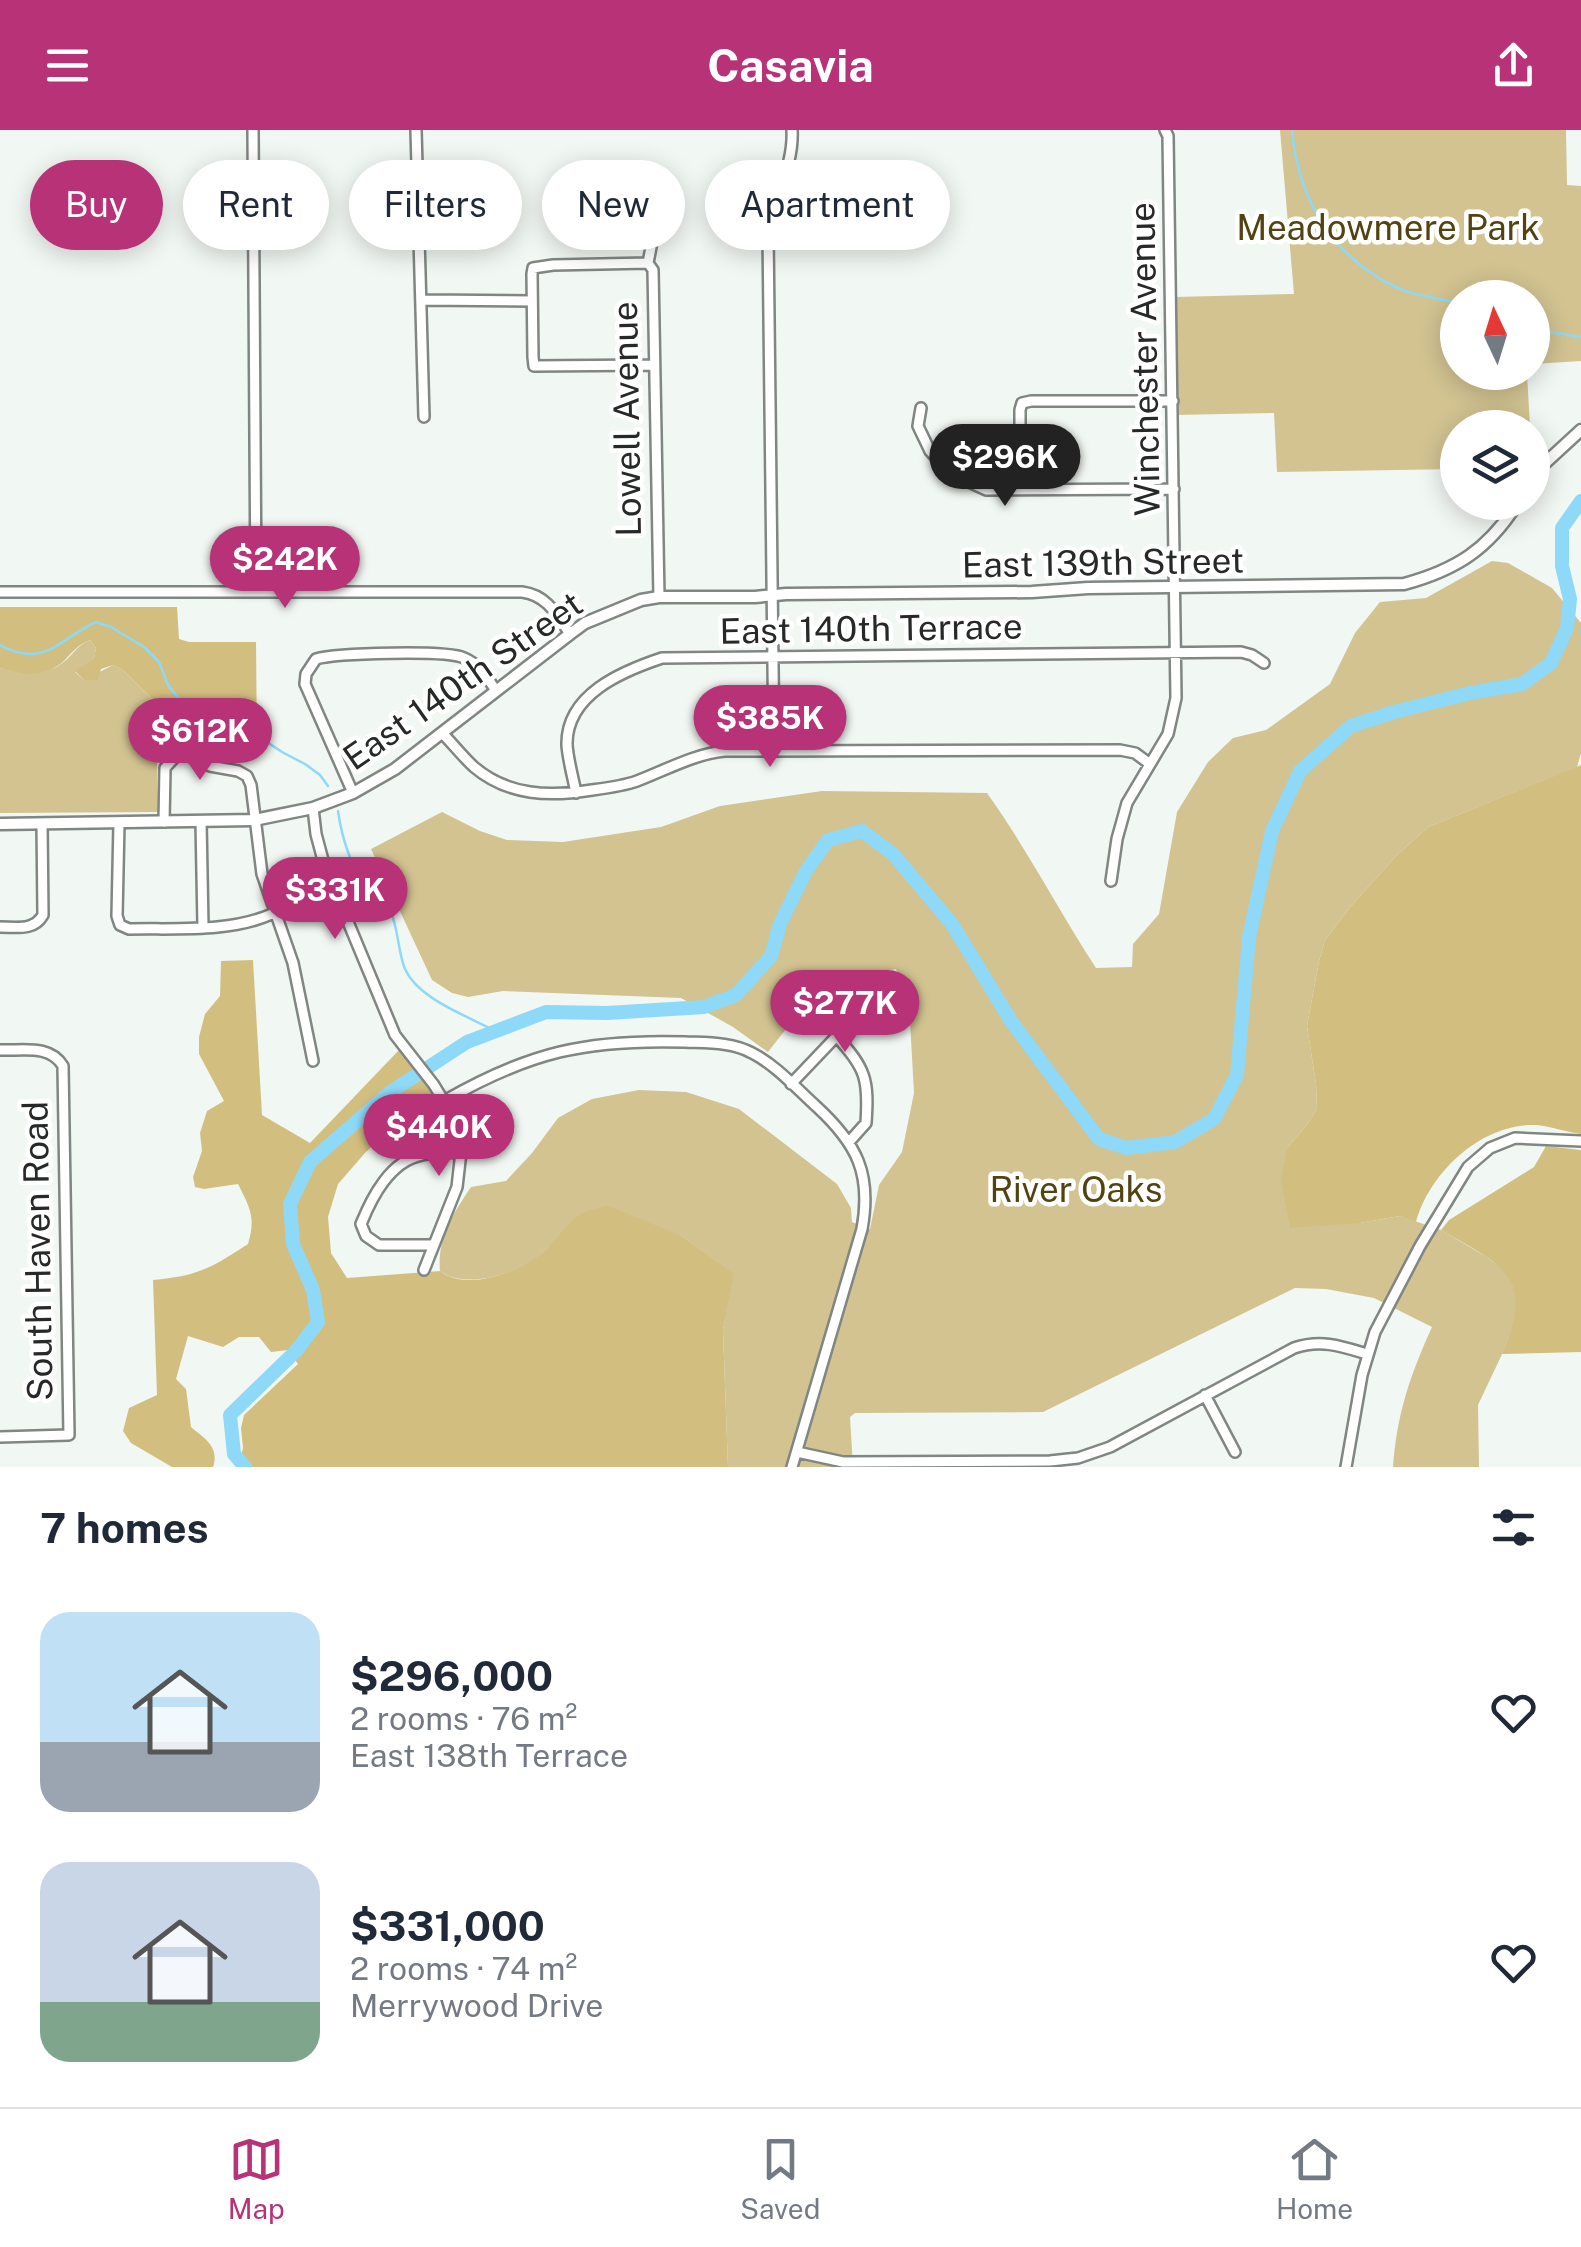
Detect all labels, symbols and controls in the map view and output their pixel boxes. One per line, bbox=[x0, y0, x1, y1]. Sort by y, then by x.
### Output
icon: menu bbox=[40, 38, 95, 93]
icon: share bbox=[1486, 38, 1541, 93]
text: Casavia bbox=[707, 39, 874, 92]
chip: Buy bbox=[30, 160, 163, 250]
chip: Rent bbox=[183, 160, 329, 250]
chip: Filters bbox=[349, 160, 522, 250]
chip: New bbox=[542, 160, 685, 250]
chip: Apartment bbox=[705, 160, 950, 250]
street label: Winchester Avenue bbox=[1121, 202, 1168, 516]
park label: Meadowmere Park bbox=[1236, 207, 1540, 248]
north arrow bbox=[1440, 280, 1550, 390]
map controls bbox=[1440, 280, 1550, 520]
street label: Lowell Avenue bbox=[604, 301, 649, 537]
button: layers bbox=[1440, 410, 1550, 520]
pin: $296K bbox=[935, 424, 1075, 509]
text: $296K bbox=[951, 438, 1059, 475]
pin: $242K bbox=[215, 526, 355, 611]
text: $242K bbox=[232, 540, 338, 577]
street label: East 139th Street bbox=[961, 540, 1245, 585]
street label: East 140th Street bbox=[335, 583, 590, 778]
street label: East 140th Terrace bbox=[719, 605, 1023, 652]
pin: $385K bbox=[700, 685, 840, 770]
pin: $612K bbox=[130, 698, 270, 783]
text: $385K bbox=[716, 699, 824, 736]
text: $612K bbox=[150, 712, 250, 749]
pin: $331K bbox=[265, 857, 405, 942]
text: $331K bbox=[285, 871, 385, 908]
pin: $277K bbox=[775, 970, 915, 1055]
text: $277K bbox=[792, 984, 898, 1021]
pin: $440K bbox=[369, 1094, 509, 1179]
street label: South Haven Road bbox=[14, 1101, 61, 1401]
text: $440K bbox=[385, 1108, 493, 1145]
park label: River Oaks bbox=[989, 1169, 1163, 1210]
icon: filters bbox=[1486, 1500, 1541, 1555]
text: 7 homes bbox=[40, 1503, 209, 1552]
text: $296,000 bbox=[350, 1651, 553, 1700]
icon: home bbox=[120, 1652, 240, 1772]
icon: heart bbox=[1486, 1685, 1541, 1740]
text: 2 rooms · 76 m² bbox=[350, 1700, 577, 1737]
text: East 138th Terrace bbox=[350, 1737, 628, 1774]
text: $331,000 bbox=[350, 1901, 545, 1950]
icon: home bbox=[120, 1902, 240, 2022]
icon: heart bbox=[1486, 1935, 1541, 1990]
text: 2 rooms · 74 m² bbox=[350, 1950, 577, 1987]
text: Merrywood Drive bbox=[350, 1987, 603, 2024]
tab: Map bbox=[228, 2132, 285, 2225]
tab: Saved bbox=[740, 2132, 820, 2225]
tab: Home bbox=[1276, 2132, 1353, 2225]

